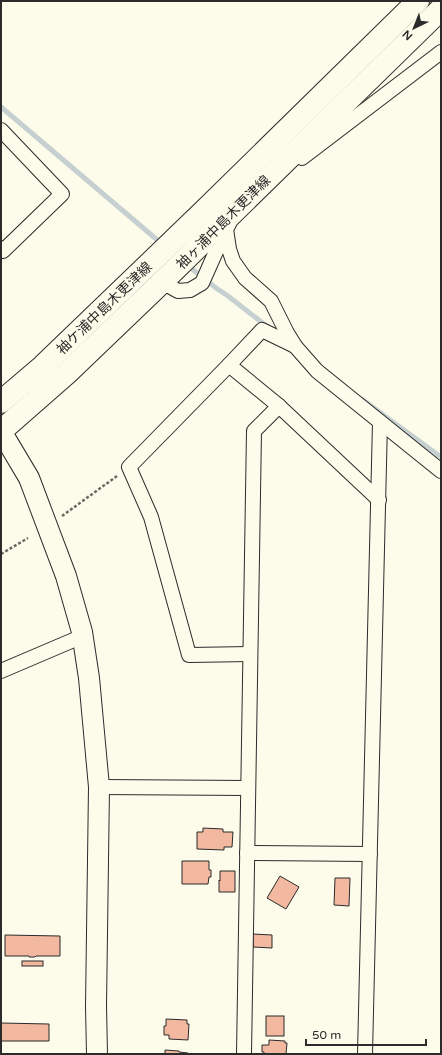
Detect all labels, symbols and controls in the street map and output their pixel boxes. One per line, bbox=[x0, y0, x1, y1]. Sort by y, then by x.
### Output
north arrow bbox=[394, 8, 434, 48]
text: N bbox=[400, 27, 415, 43]
street label: 袖ヶ浦中島木更津線 bbox=[173, 172, 274, 273]
street label: 袖ケ浦中島木更津線 bbox=[53, 258, 156, 358]
scale bar bbox=[306, 1021, 426, 1047]
text: 50 m bbox=[312, 1028, 341, 1042]

